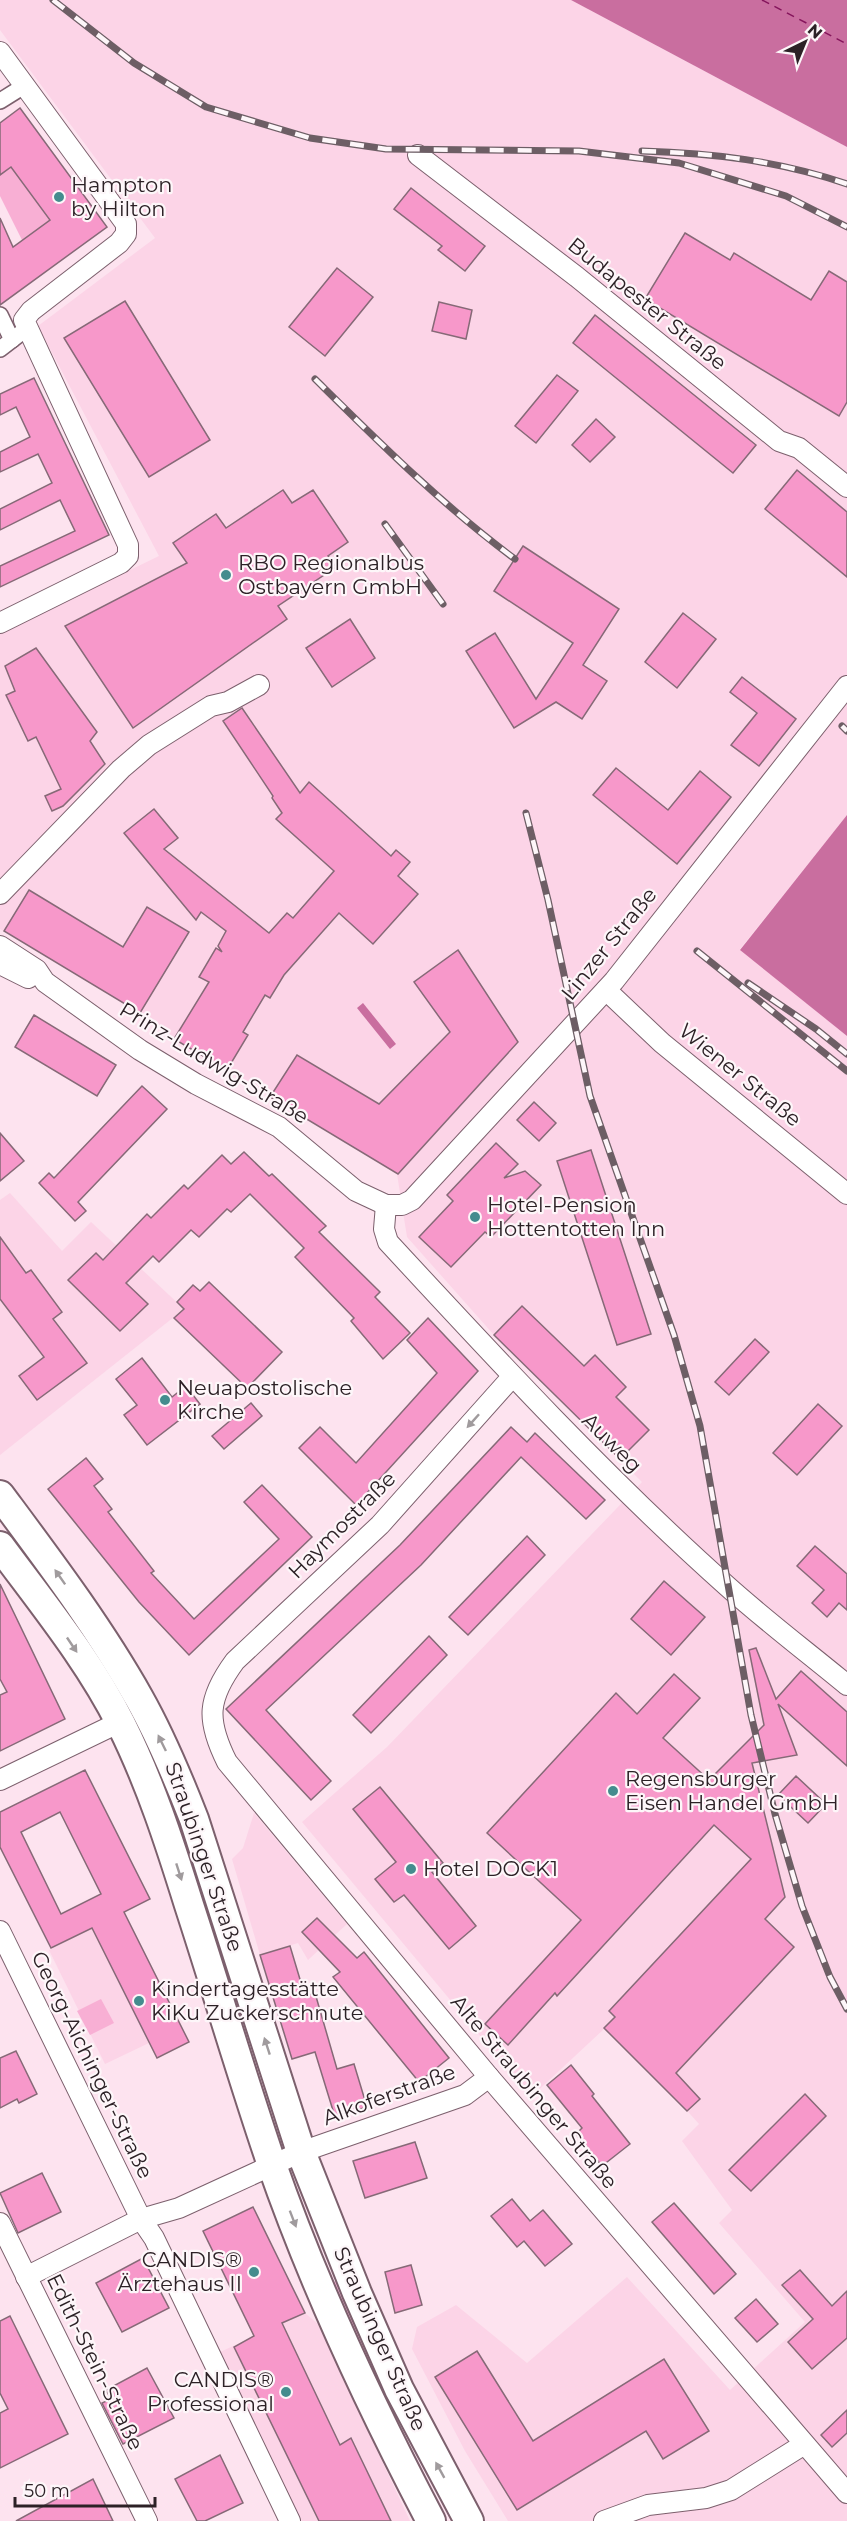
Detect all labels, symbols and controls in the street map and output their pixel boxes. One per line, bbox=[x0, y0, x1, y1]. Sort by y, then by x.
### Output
north arrow bbox=[775, 12, 835, 72]
text: N bbox=[804, 20, 826, 43]
place label: Hampton by Hilton bbox=[71, 172, 172, 221]
marker: Hampton by Hilton bbox=[52, 190, 66, 204]
street label: Budapester Straße bbox=[563, 232, 732, 375]
place label: RBO Regionalbus Ostbayern GmbH bbox=[238, 550, 424, 599]
marker: RBO Regionalbus Ostbayern GmbH bbox=[219, 568, 233, 582]
street label: Linzer Straße bbox=[556, 882, 662, 1005]
street label: Prinz-Ludwig-Straße bbox=[115, 996, 313, 1129]
street label: Wiener Straße bbox=[674, 1018, 807, 1132]
place label: Hotel-Pension Hottentotten Inn bbox=[487, 1192, 665, 1241]
marker: Hotel-Pension Hottentotten Inn bbox=[468, 1210, 482, 1224]
place label: Neuapostolische Kirche bbox=[177, 1375, 352, 1424]
marker: Neuapostolische Kirche bbox=[158, 1393, 172, 1407]
street label: Auweg bbox=[577, 1408, 647, 1478]
one-way arrow bbox=[467, 1413, 480, 1428]
street label: Haymostraße bbox=[283, 1466, 400, 1583]
one-way arrow bbox=[55, 1569, 66, 1585]
one-way arrow bbox=[66, 1637, 77, 1653]
one-way arrow bbox=[157, 1734, 167, 1751]
street label: Straubinger Straße bbox=[160, 1759, 249, 1955]
place label: Regensburger Eisen Handel GmbH bbox=[625, 1766, 839, 1815]
marker: Regensburger Eisen Handel GmbH bbox=[606, 1784, 620, 1798]
place label: Hotel DOCK1 bbox=[423, 1856, 558, 1881]
marker: Hotel DOCK1 bbox=[404, 1862, 418, 1876]
one-way arrow bbox=[175, 1863, 184, 1881]
street label: Georg-Aichinger-Straße bbox=[26, 1947, 158, 2183]
place label: Kindertagesstätte KiKu Zuckerschnute bbox=[151, 1976, 363, 2025]
street label: Alte Straubinger Straße bbox=[446, 1990, 623, 2194]
marker: Kindertagesstätte KiKu Zuckerschnute bbox=[132, 1994, 146, 2008]
one-way arrow bbox=[262, 2037, 272, 2055]
street label: Alkoferstraße bbox=[319, 2059, 459, 2130]
one-way arrow bbox=[288, 2210, 298, 2228]
street label: Straubinger Straße bbox=[329, 2243, 432, 2435]
place label: CANDIS® Ärztehaus II bbox=[118, 2247, 242, 2296]
marker: CANDIS® Ärztehaus II bbox=[247, 2265, 261, 2279]
street label: Edith-Stein-Straße bbox=[42, 2269, 149, 2454]
place label: CANDIS® Professional bbox=[147, 2367, 274, 2416]
marker: CANDIS® Professional bbox=[279, 2385, 293, 2399]
one-way arrow bbox=[435, 2461, 445, 2478]
scale bar bbox=[15, 2470, 154, 2508]
text: 50 m bbox=[24, 2480, 70, 2502]

